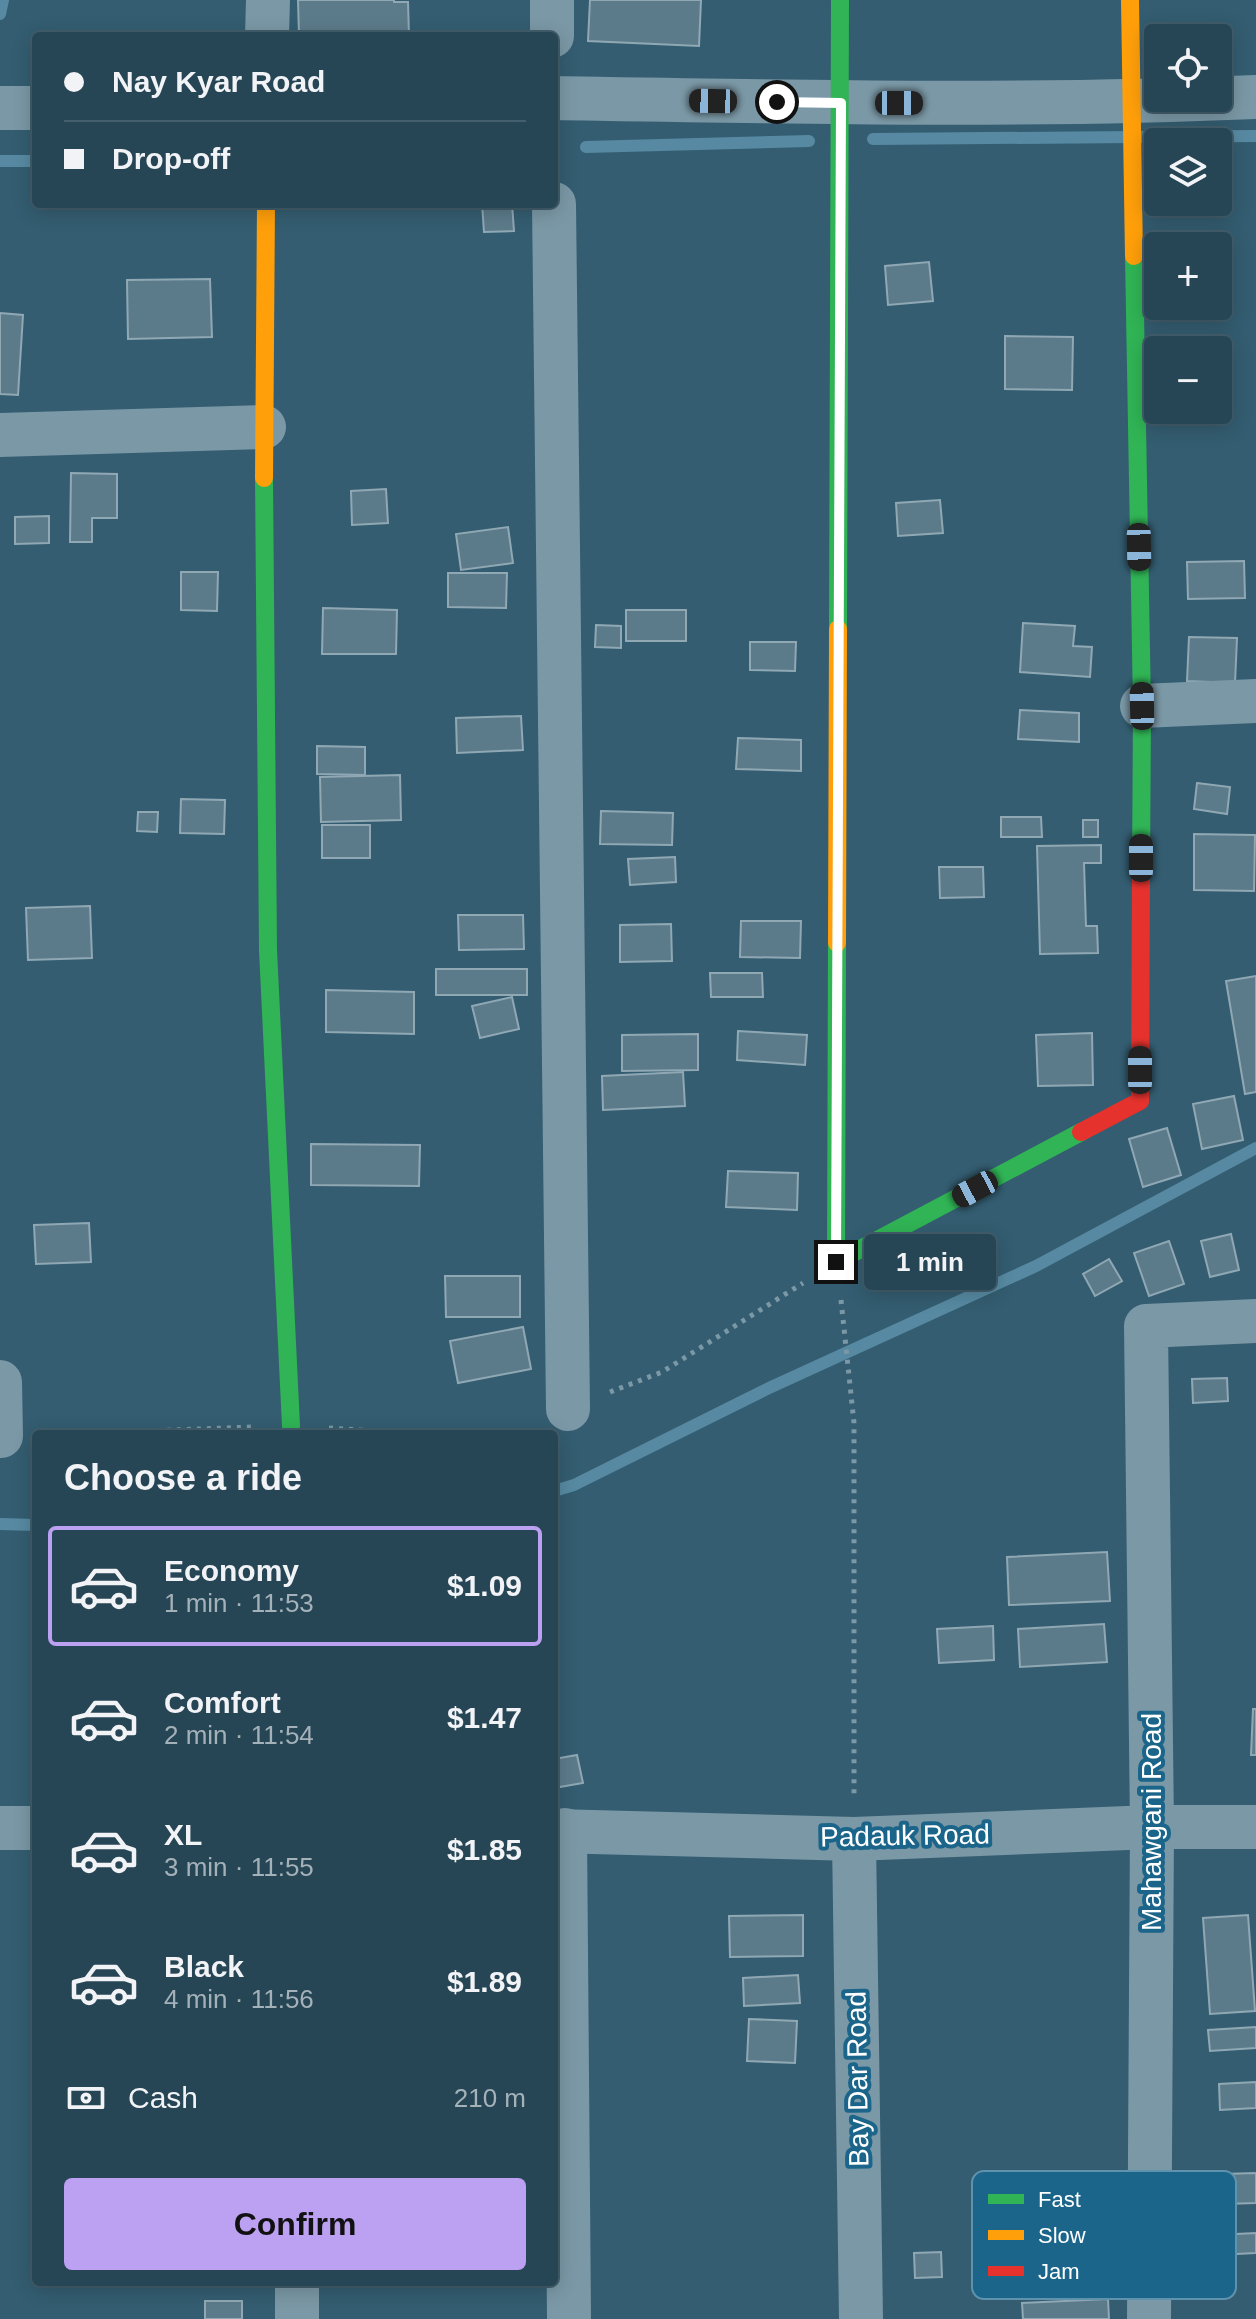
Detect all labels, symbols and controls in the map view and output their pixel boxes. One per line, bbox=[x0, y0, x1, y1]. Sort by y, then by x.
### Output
map controls bbox=[1144, 24, 1232, 424]
button: locate bbox=[1144, 24, 1232, 112]
text: Nay Kyar Road bbox=[112, 65, 325, 98]
route start bbox=[759, 84, 795, 120]
car bbox=[689, 89, 737, 113]
car bbox=[875, 91, 923, 115]
button: layers bbox=[1144, 128, 1232, 216]
text: Drop-off bbox=[112, 142, 230, 175]
button: + bbox=[1144, 232, 1232, 320]
button: − bbox=[1144, 336, 1232, 424]
car bbox=[1127, 523, 1151, 571]
car bbox=[1130, 682, 1154, 730]
car bbox=[1129, 834, 1153, 882]
car bbox=[1128, 1046, 1152, 1094]
car bbox=[948, 1167, 1002, 1211]
callout: 1 min bbox=[864, 1234, 996, 1290]
route end bbox=[818, 1244, 854, 1280]
text: 1 min bbox=[896, 1247, 964, 1277]
text: Choose a ride bbox=[64, 1457, 302, 1498]
icon: car bbox=[68, 1550, 140, 1622]
text: Economy bbox=[164, 1554, 299, 1587]
text: $1.09 bbox=[447, 1569, 522, 1602]
text: 1 min · 11:53 bbox=[164, 1588, 314, 1618]
icon: car bbox=[68, 1682, 140, 1754]
text: Comfort bbox=[164, 1686, 281, 1719]
text: $1.47 bbox=[447, 1701, 522, 1734]
street label: Mahawgani Road bbox=[1136, 1713, 1167, 1931]
text: 2 min · 11:54 bbox=[164, 1720, 314, 1750]
icon: car bbox=[68, 1814, 140, 1886]
text: XL bbox=[164, 1818, 202, 1851]
street label: Padauk Road bbox=[820, 1819, 990, 1852]
text: $1.85 bbox=[447, 1833, 522, 1866]
text: 3 min · 11:55 bbox=[164, 1852, 314, 1882]
icon: car bbox=[68, 1946, 140, 2018]
text: Black bbox=[164, 1950, 244, 1983]
text: $1.89 bbox=[447, 1965, 522, 1998]
text: 4 min · 11:56 bbox=[164, 1984, 314, 2014]
street label: Bay Dar Road bbox=[840, 1991, 875, 2167]
icon: cash bbox=[64, 2076, 108, 2120]
text: Cash bbox=[128, 2081, 198, 2114]
text: 210 m bbox=[454, 2083, 526, 2113]
legend bbox=[972, 2171, 1236, 2299]
button: Confirm bbox=[64, 2178, 526, 2270]
text: Fast bbox=[1038, 2187, 1081, 2212]
text: Slow bbox=[1038, 2223, 1086, 2248]
text: Jam bbox=[1038, 2259, 1080, 2284]

